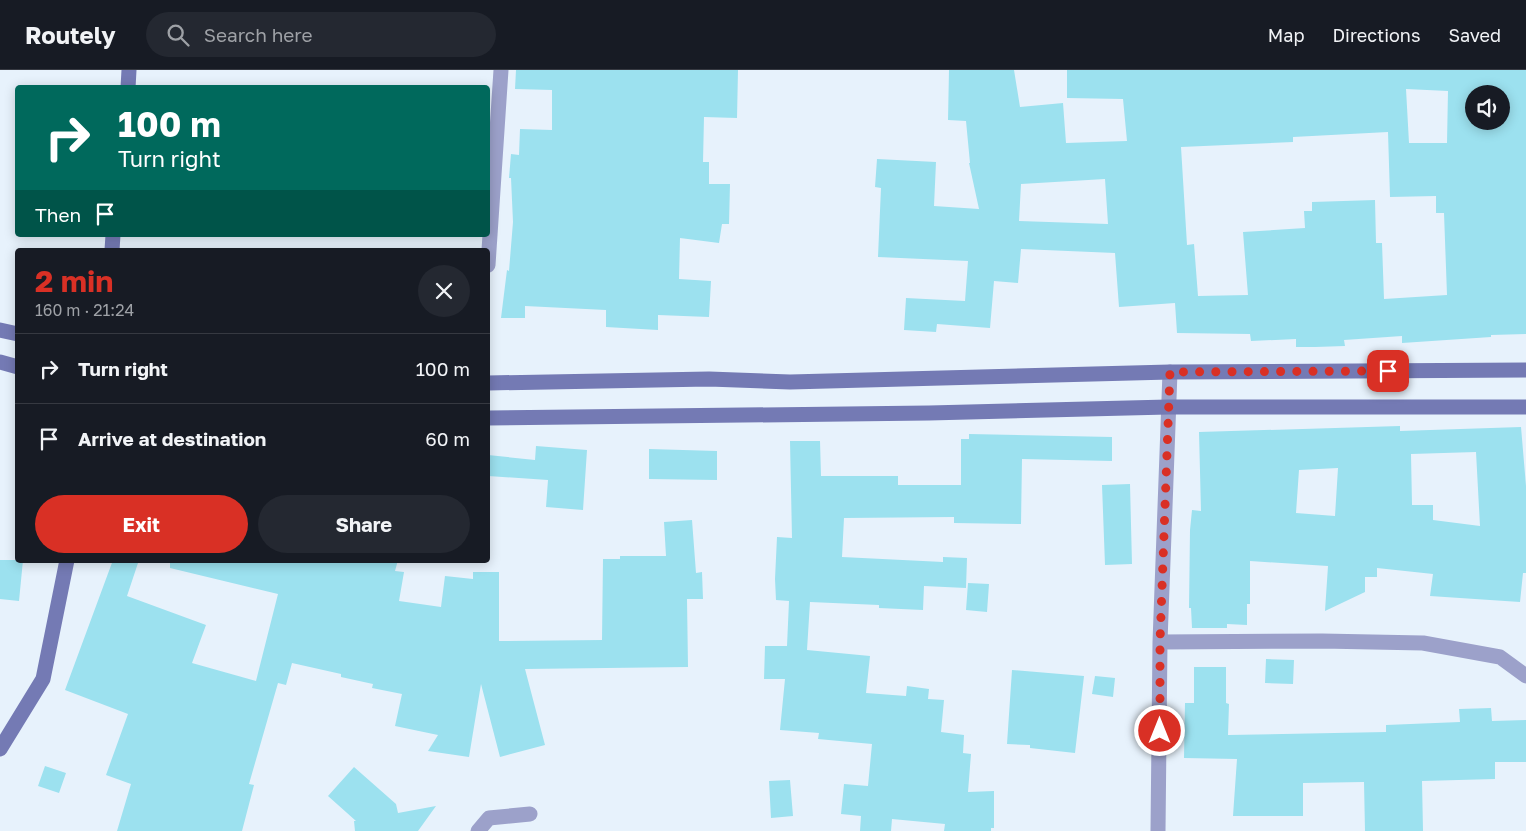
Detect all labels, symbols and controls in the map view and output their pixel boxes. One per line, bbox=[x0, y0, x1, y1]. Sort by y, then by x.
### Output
search box bbox=[146, 12, 496, 57]
text: Routely bbox=[25, 20, 116, 49]
icon: search bbox=[164, 21, 192, 49]
text: Search here bbox=[204, 23, 313, 46]
text: Map bbox=[1268, 24, 1304, 46]
text: Directions bbox=[1332, 24, 1420, 46]
text: Saved bbox=[1448, 24, 1501, 46]
map controls bbox=[1465, 85, 1510, 130]
button: sound bbox=[1465, 85, 1510, 130]
text: 100 m bbox=[118, 103, 221, 145]
icon: right bbox=[35, 105, 100, 170]
text: Turn right bbox=[118, 145, 221, 172]
icon: arrive bbox=[91, 200, 119, 228]
text: Then bbox=[35, 203, 81, 226]
text: 2 min bbox=[35, 263, 113, 299]
button: close bbox=[418, 265, 470, 317]
text: 160 m · 21:24 bbox=[35, 300, 134, 320]
pin bbox=[1367, 350, 1409, 392]
icon: right bbox=[35, 355, 63, 383]
text: Turn right bbox=[78, 357, 168, 380]
text: 100 m bbox=[416, 357, 470, 380]
icon: arrive bbox=[1374, 357, 1402, 385]
icon: arrive bbox=[35, 425, 63, 453]
text: Arrive at destination bbox=[78, 427, 266, 450]
text: 60 m bbox=[425, 427, 470, 450]
button: Exit bbox=[35, 495, 248, 553]
button: Share bbox=[258, 495, 470, 553]
position arrow bbox=[1133, 704, 1185, 756]

